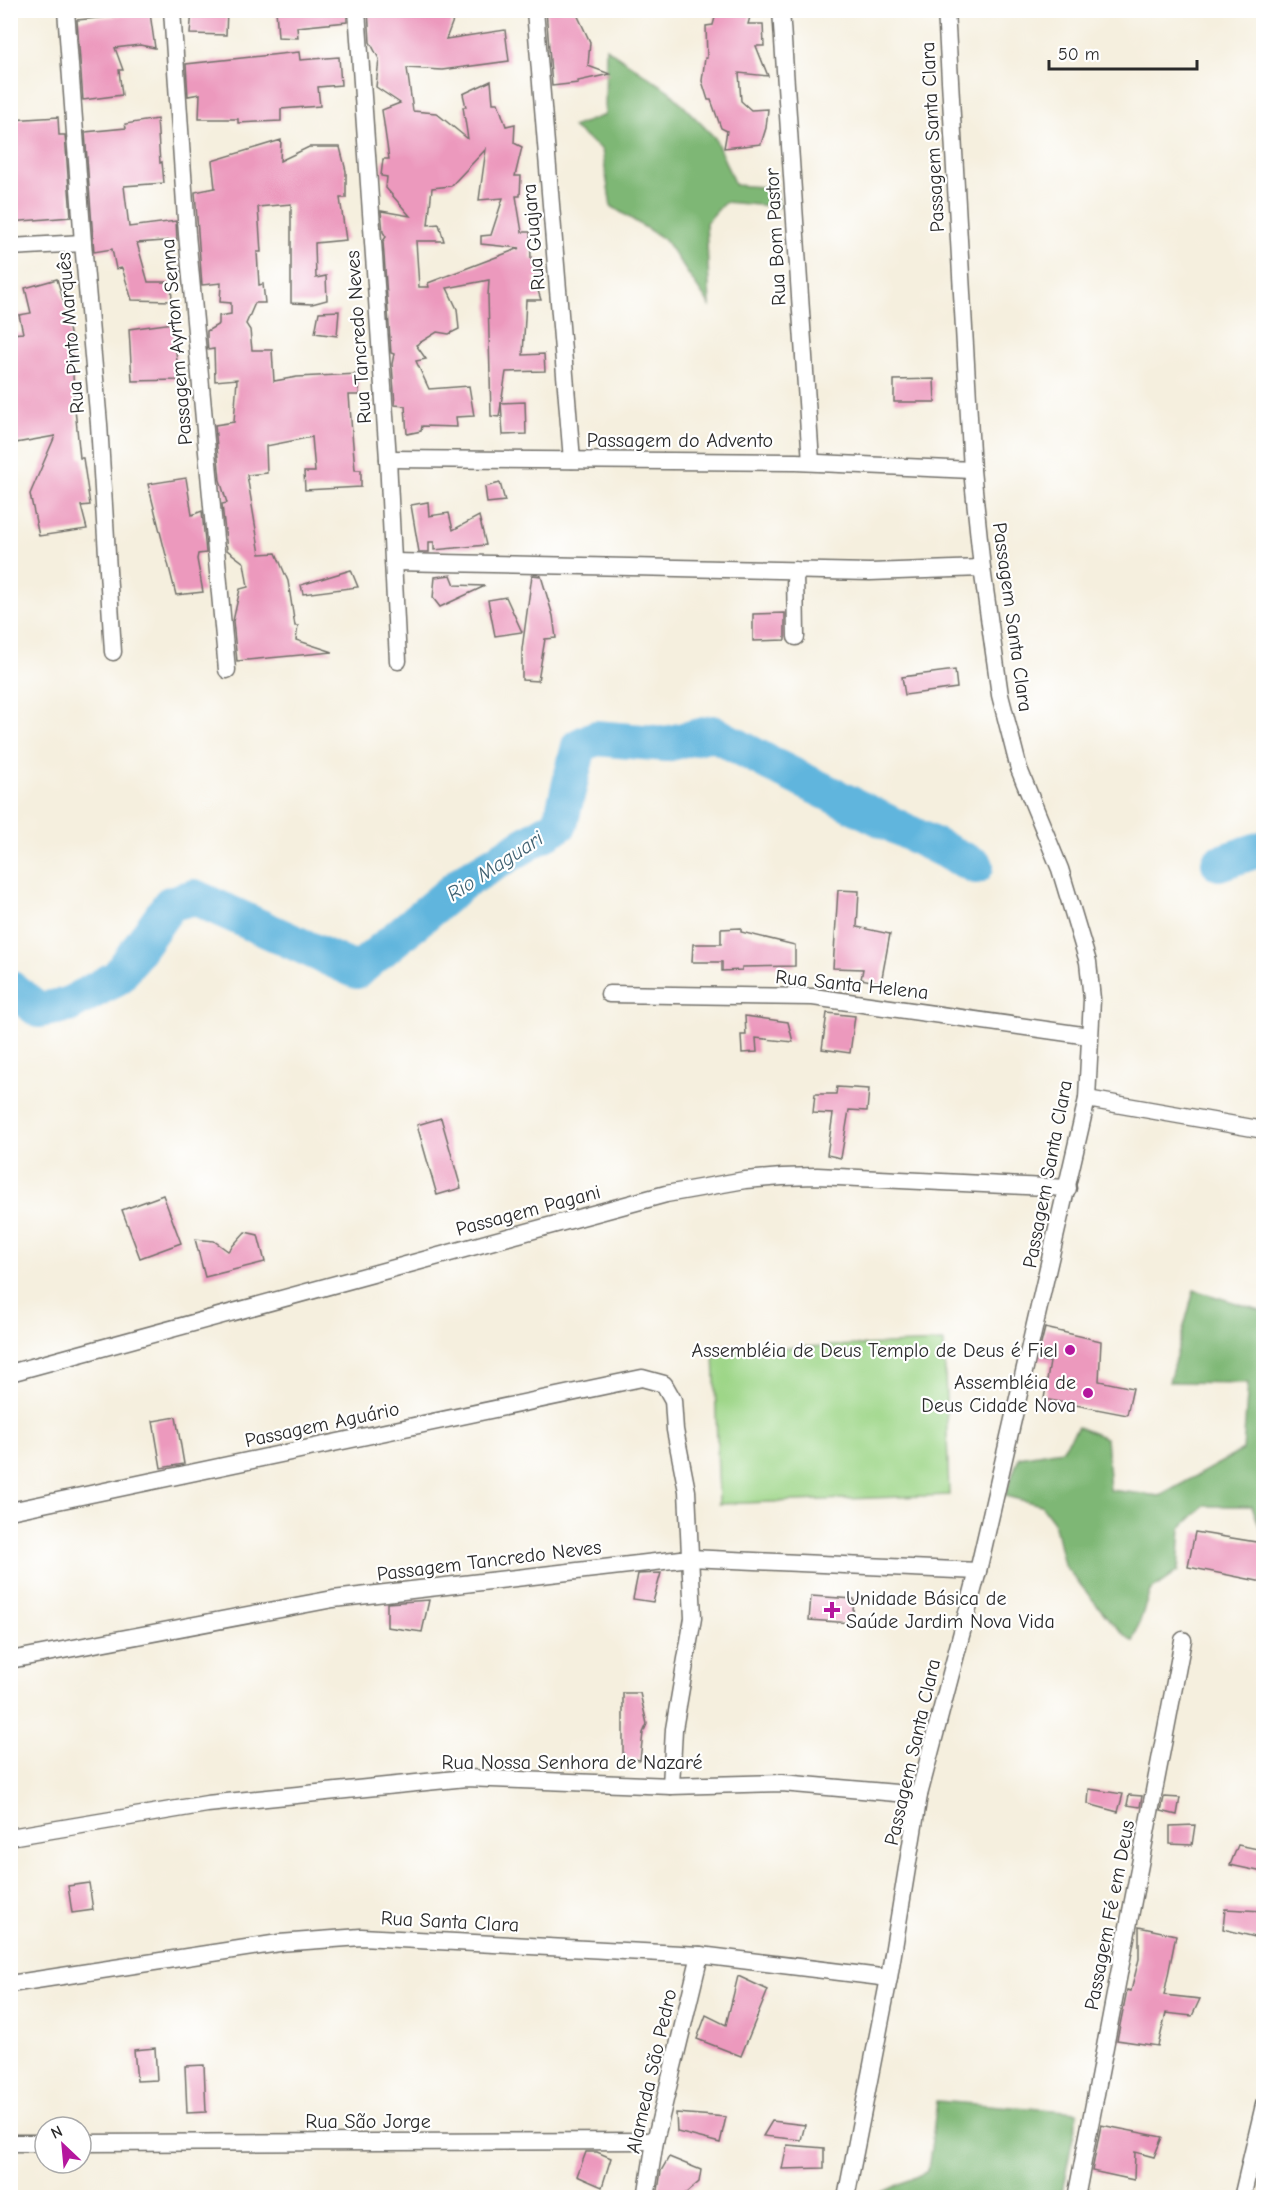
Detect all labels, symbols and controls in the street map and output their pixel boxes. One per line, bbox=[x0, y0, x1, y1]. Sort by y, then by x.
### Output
scale bar bbox=[1049, 33, 1198, 71]
street label: Passagem Santa Clara bbox=[916, 41, 949, 233]
text: 50 m bbox=[1058, 44, 1100, 65]
street label: Rua Bom Pastor bbox=[760, 167, 791, 306]
street label: Rua Guajara bbox=[517, 183, 550, 291]
street label: Passagem Ayrton Senna bbox=[156, 238, 197, 446]
street label: Rua Tancredo Neves bbox=[341, 250, 376, 424]
street label: Rua Pinto Marquês bbox=[52, 251, 89, 415]
street label: Passagem do Advento bbox=[587, 429, 773, 452]
street label: Passagem Santa Clara bbox=[988, 521, 1037, 713]
water label: Rio Maguari bbox=[442, 826, 548, 906]
street label: Rua Santa Helena bbox=[774, 965, 930, 1004]
street label: Passagem Santa Clara bbox=[1018, 1078, 1077, 1270]
street label: Passagem Pagani bbox=[453, 1180, 603, 1241]
place label: Assembléia de Deus Templo de Deus é Fiel bbox=[692, 1339, 1058, 1362]
marker: Assembléia de Deus Templo de Deus é Fiel bbox=[1063, 1343, 1077, 1357]
place label: Assembléia de Deus Cidade Nova bbox=[921, 1371, 1076, 1417]
marker: Assembléia de Deus Cidade Nova bbox=[1081, 1386, 1095, 1400]
street label: Passagem Aguário bbox=[243, 1397, 401, 1452]
street label: Passagem Tancredo Neves bbox=[376, 1535, 603, 1586]
place label: Unidade Básica de Saúde Jardim Nova Vida bbox=[846, 1587, 1055, 1633]
marker: Unidade Básica de Saúde Jardim Nova Vida bbox=[823, 1601, 841, 1619]
street label: Passagem Santa Clara bbox=[880, 1657, 945, 1848]
street label: Rua Nossa Senhora de Nazaré bbox=[442, 1751, 702, 1774]
street label: Passagem Fé em Deus bbox=[1080, 1818, 1139, 2012]
street label: Rua Santa Clara bbox=[380, 1906, 520, 1937]
street label: Alameda São Pedro bbox=[621, 1987, 682, 2156]
street label: Rua São Jorge bbox=[305, 2110, 431, 2133]
north arrow bbox=[33, 2115, 93, 2175]
text: N bbox=[48, 2122, 65, 2143]

